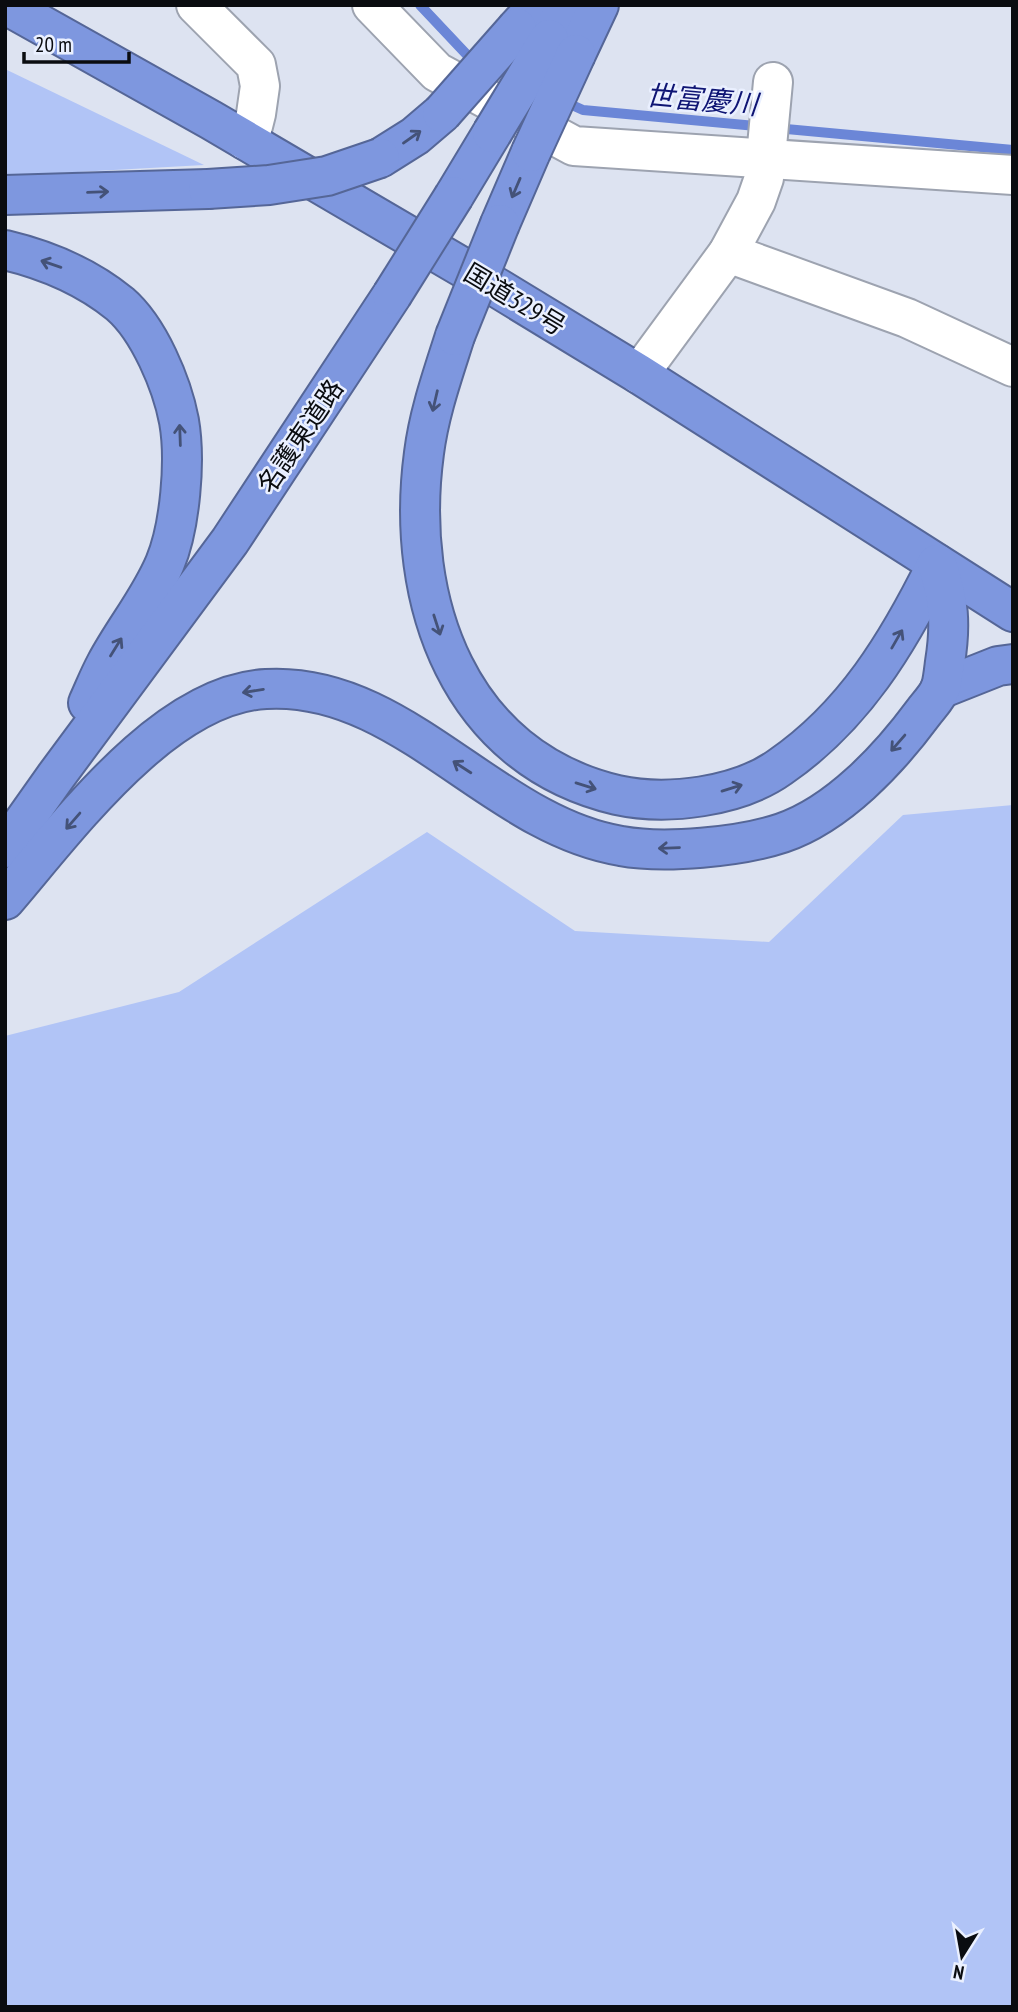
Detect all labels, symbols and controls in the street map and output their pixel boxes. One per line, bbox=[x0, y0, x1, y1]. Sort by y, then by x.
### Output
scale bar bbox=[24, 21, 130, 65]
text: 20 m bbox=[35, 31, 72, 58]
water label: 世富慶川 bbox=[645, 76, 762, 123]
one-way arrow bbox=[402, 130, 421, 144]
one-way arrow bbox=[508, 177, 521, 198]
one-way arrow bbox=[86, 185, 109, 199]
street label: 国道329号 bbox=[458, 256, 572, 342]
one-way arrow bbox=[40, 257, 62, 269]
street label: 名護東道路 bbox=[250, 373, 350, 499]
one-way arrow bbox=[428, 389, 441, 412]
one-way arrow bbox=[173, 424, 186, 447]
one-way arrow bbox=[432, 614, 444, 636]
one-way arrow bbox=[890, 630, 904, 650]
one-way arrow bbox=[110, 638, 124, 658]
one-way arrow bbox=[242, 685, 265, 698]
one-way arrow bbox=[890, 733, 906, 751]
one-way arrow bbox=[452, 760, 472, 774]
one-way arrow bbox=[574, 780, 596, 793]
one-way arrow bbox=[721, 780, 743, 793]
one-way arrow bbox=[65, 812, 81, 830]
one-way arrow bbox=[657, 842, 680, 855]
north arrow bbox=[927, 1921, 997, 1991]
text: N bbox=[951, 1960, 966, 1985]

